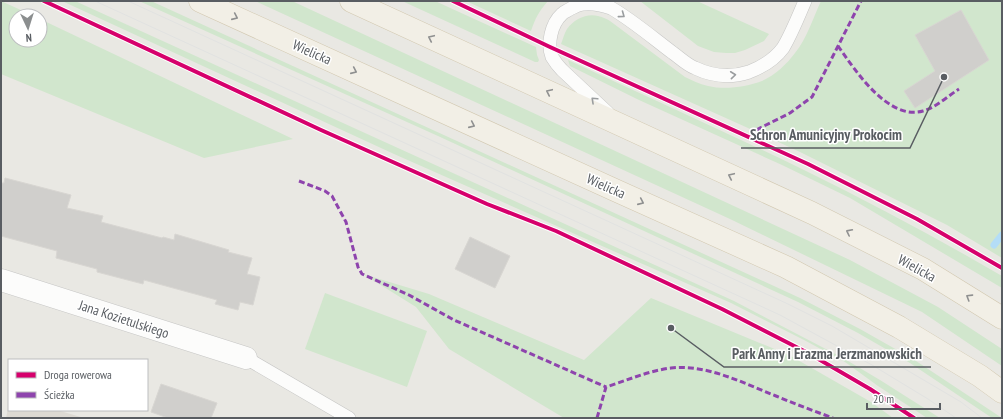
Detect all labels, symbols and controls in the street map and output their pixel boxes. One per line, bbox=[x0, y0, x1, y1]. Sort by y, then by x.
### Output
north arrow bbox=[8, 8, 48, 48]
one-way arrow bbox=[618, 10, 625, 18]
one-way arrow bbox=[231, 12, 239, 20]
text: N bbox=[25, 31, 32, 45]
one-way arrow bbox=[428, 35, 435, 43]
street label: Wielicka bbox=[290, 36, 334, 68]
one-way arrow bbox=[349, 66, 357, 74]
one-way arrow bbox=[730, 70, 736, 79]
one-way arrow bbox=[546, 89, 554, 97]
one-way arrow bbox=[591, 97, 599, 105]
one-way arrow bbox=[468, 120, 475, 128]
callout: Schron Amunicyjny Prokocim bbox=[741, 121, 910, 148]
text: Schron Amunicyjny Prokocim bbox=[750, 125, 902, 144]
street label: Wielicka bbox=[584, 170, 628, 202]
one-way arrow bbox=[728, 173, 736, 181]
one-way arrow bbox=[637, 197, 645, 205]
one-way arrow bbox=[846, 229, 853, 237]
street label: Wielicka bbox=[895, 250, 939, 286]
one-way arrow bbox=[966, 295, 973, 302]
street label: Jana Kozietulskiego bbox=[76, 296, 171, 342]
callout: Park Anny i Erazma Jerzmanowskich bbox=[724, 340, 931, 367]
text: Park Anny i Erazma Jerzmanowskich bbox=[732, 344, 922, 363]
legend bbox=[8, 359, 148, 411]
text: Droga rowerowa bbox=[44, 367, 112, 382]
scale bar bbox=[867, 385, 940, 411]
text: Ścieżka bbox=[44, 387, 75, 402]
text: 20 m bbox=[873, 391, 894, 406]

